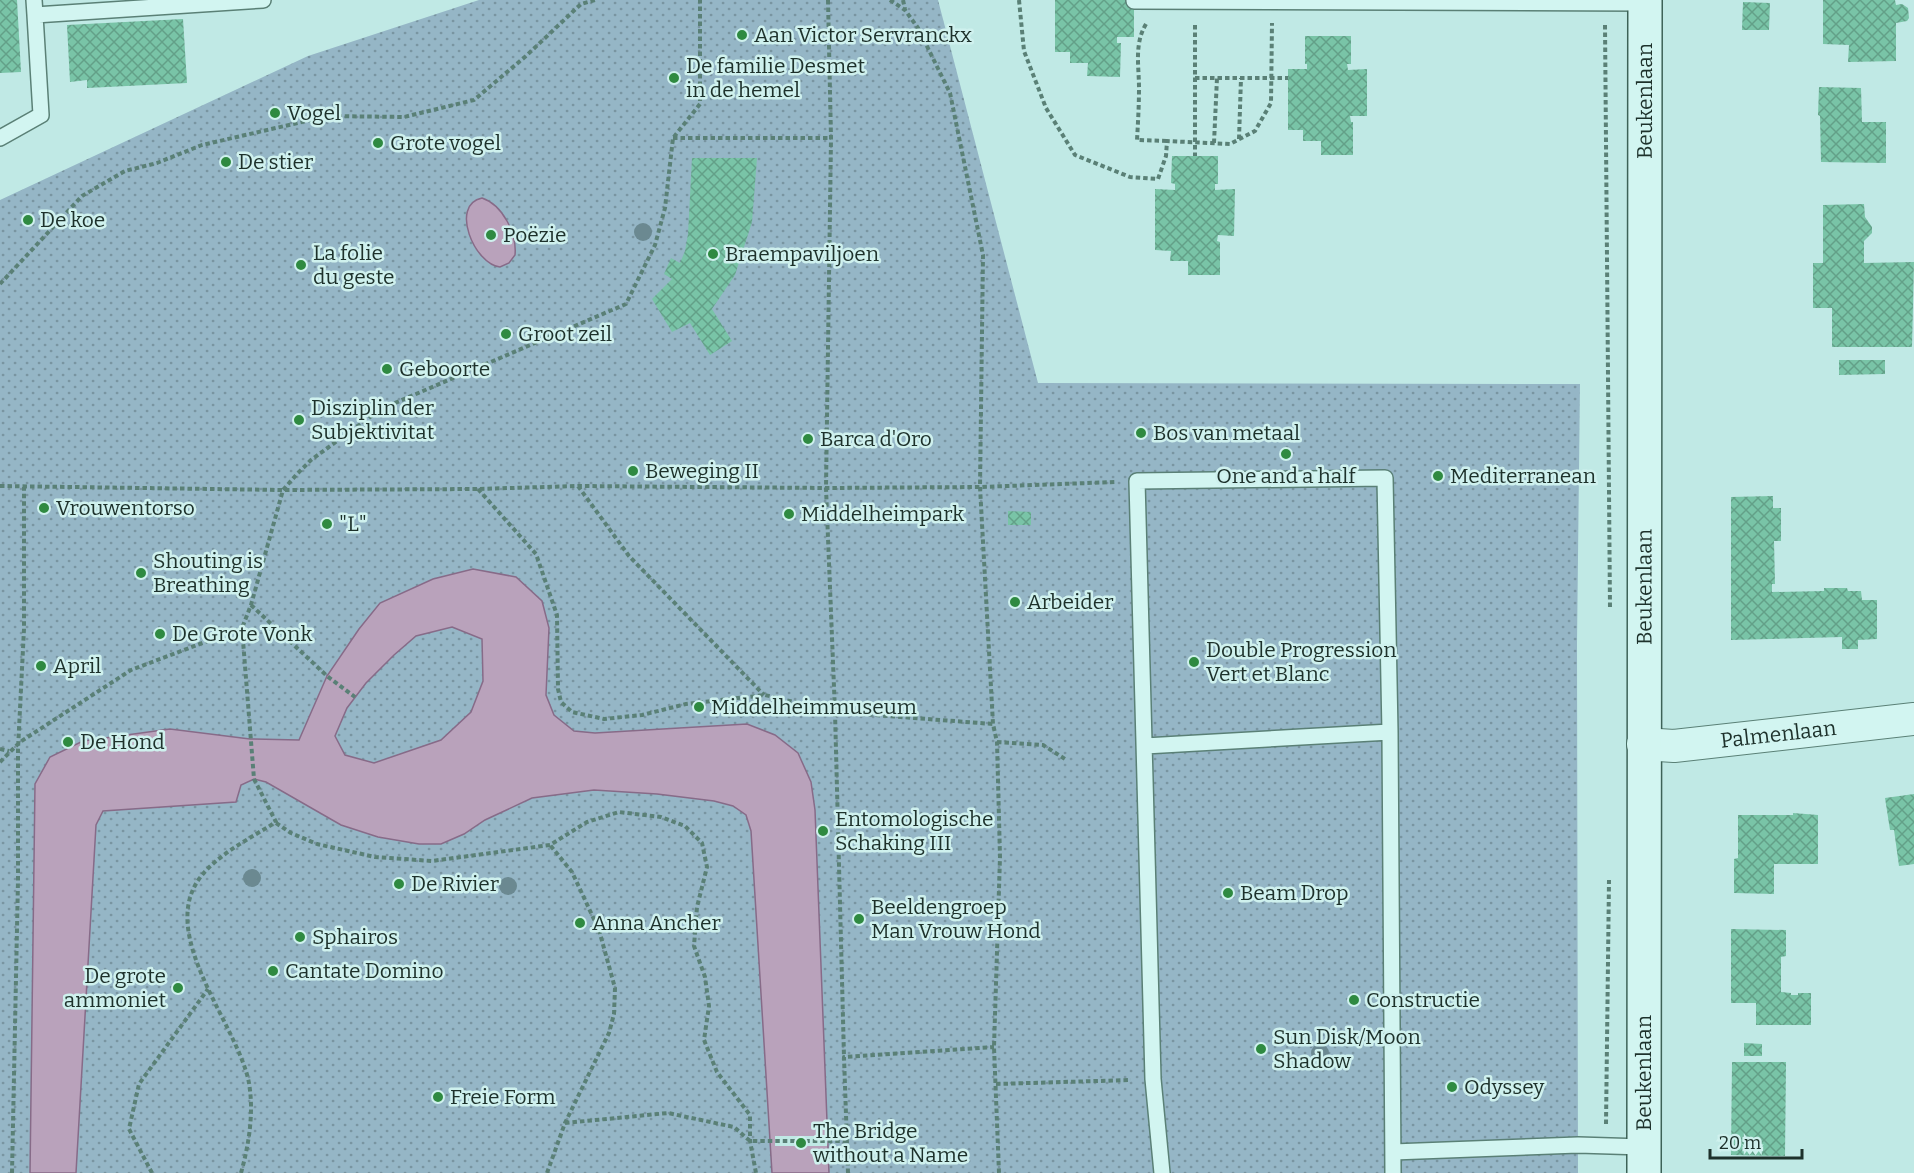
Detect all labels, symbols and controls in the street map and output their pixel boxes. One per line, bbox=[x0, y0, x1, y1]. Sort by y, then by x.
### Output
place label: Aan Victor Servranckx bbox=[754, 22, 972, 48]
marker: Aan Victor Servranckx bbox=[735, 28, 749, 42]
street label: Beukenlaan bbox=[1632, 43, 1658, 159]
place label: De familie Desmet in de hemel bbox=[686, 53, 866, 103]
marker: De familie Desmet in de hemel bbox=[667, 71, 681, 85]
place label: Vogel bbox=[287, 100, 341, 126]
marker: Vogel bbox=[268, 106, 282, 120]
place label: Grote vogel bbox=[390, 130, 501, 156]
marker: Grote vogel bbox=[371, 136, 385, 150]
place label: De stier bbox=[238, 149, 313, 175]
marker: De stier bbox=[219, 155, 233, 169]
place label: De koe bbox=[40, 207, 105, 233]
marker: De koe bbox=[21, 213, 35, 227]
place label: Poëzie bbox=[503, 222, 567, 248]
marker: Poëzie bbox=[484, 228, 498, 242]
place label: La folie du geste bbox=[313, 240, 394, 290]
place label: Braempaviljoen bbox=[725, 241, 879, 267]
marker: Braempaviljoen bbox=[706, 247, 720, 261]
marker: La folie du geste bbox=[294, 258, 308, 272]
place label: Groot zeil bbox=[518, 321, 612, 347]
marker: Groot zeil bbox=[499, 327, 513, 341]
place label: Geboorte bbox=[399, 356, 490, 382]
marker: Geboorte bbox=[380, 362, 394, 376]
place label: Disziplin der Subjektivitat bbox=[311, 395, 435, 445]
marker: Disziplin der Subjektivitat bbox=[292, 413, 306, 427]
place label: Bos van metaal bbox=[1153, 420, 1300, 446]
place label: Barca d'Oro bbox=[820, 426, 932, 452]
marker: Bos van metaal bbox=[1134, 426, 1148, 440]
marker: Barca d'Oro bbox=[801, 432, 815, 446]
marker: One and a half bbox=[1279, 447, 1293, 461]
place label: Beweging II bbox=[645, 458, 759, 484]
place label: One and a half bbox=[1216, 463, 1357, 489]
place label: Mediterranean bbox=[1450, 463, 1596, 489]
marker: Beweging II bbox=[626, 464, 640, 478]
marker: Mediterranean bbox=[1431, 469, 1445, 483]
place label: Vrouwentorso bbox=[56, 495, 195, 521]
marker: Vrouwentorso bbox=[37, 501, 51, 515]
place label: Middelheimpark bbox=[801, 501, 964, 527]
marker: Middelheimpark bbox=[782, 507, 796, 521]
place label: "L" bbox=[339, 511, 367, 537]
marker: "L" bbox=[320, 517, 334, 531]
street label: Beukenlaan bbox=[1631, 529, 1658, 645]
place label: Shouting is Breathing bbox=[153, 548, 263, 598]
marker: Shouting is Breathing bbox=[134, 566, 148, 580]
place label: Arbeider bbox=[1027, 589, 1114, 615]
marker: Arbeider bbox=[1008, 595, 1022, 609]
place label: De Grote Vonk bbox=[172, 621, 312, 647]
marker: De Grote Vonk bbox=[153, 627, 167, 641]
place label: Double Progression Vert et Blanc bbox=[1206, 637, 1397, 687]
place label: April bbox=[53, 653, 101, 679]
marker: Double Progression Vert et Blanc bbox=[1187, 655, 1201, 669]
marker: April bbox=[34, 659, 48, 673]
place label: Middelheimmuseum bbox=[711, 694, 917, 720]
marker: Middelheimmuseum bbox=[692, 700, 706, 714]
street label: Palmenlaan bbox=[1719, 715, 1838, 754]
place label: De Hond bbox=[80, 729, 165, 755]
marker: De Hond bbox=[61, 735, 75, 749]
place label: Entomologische Schaking III bbox=[835, 806, 993, 856]
marker: Entomologische Schaking III bbox=[816, 824, 830, 838]
place label: De Rivier bbox=[411, 871, 499, 897]
marker: De Rivier bbox=[392, 877, 406, 891]
place label: Beam Drop bbox=[1240, 880, 1349, 906]
marker: Beam Drop bbox=[1221, 886, 1235, 900]
place label: Beeldengroep Man Vrouw Hond bbox=[871, 894, 1041, 944]
place label: Anna Ancher bbox=[592, 910, 721, 936]
marker: Beeldengroep Man Vrouw Hond bbox=[852, 912, 866, 926]
marker: Anna Ancher bbox=[573, 916, 587, 930]
place label: Sphairos bbox=[312, 924, 398, 950]
marker: Sphairos bbox=[293, 930, 307, 944]
place label: Cantate Domino bbox=[285, 958, 443, 984]
place label: De grote ammoniet bbox=[64, 963, 166, 1013]
marker: Cantate Domino bbox=[266, 964, 280, 978]
marker: De grote ammoniet bbox=[171, 981, 185, 995]
place label: Constructie bbox=[1366, 987, 1480, 1013]
marker: Constructie bbox=[1347, 993, 1361, 1007]
street label: Beukenlaan bbox=[1631, 1015, 1657, 1131]
place label: Sun Disk/Moon Shadow bbox=[1273, 1024, 1421, 1074]
marker: Sun Disk/Moon Shadow bbox=[1254, 1042, 1268, 1056]
place label: Odyssey bbox=[1464, 1074, 1545, 1100]
marker: Odyssey bbox=[1445, 1080, 1459, 1094]
place label: Freie Form bbox=[450, 1084, 556, 1110]
marker: Freie Form bbox=[431, 1090, 445, 1104]
place label: The Bridge without a Name bbox=[812, 1118, 968, 1168]
scale bar bbox=[1710, 1122, 1802, 1160]
text: 20 m bbox=[1719, 1132, 1761, 1154]
marker: The Bridge without a Name bbox=[794, 1136, 808, 1150]

